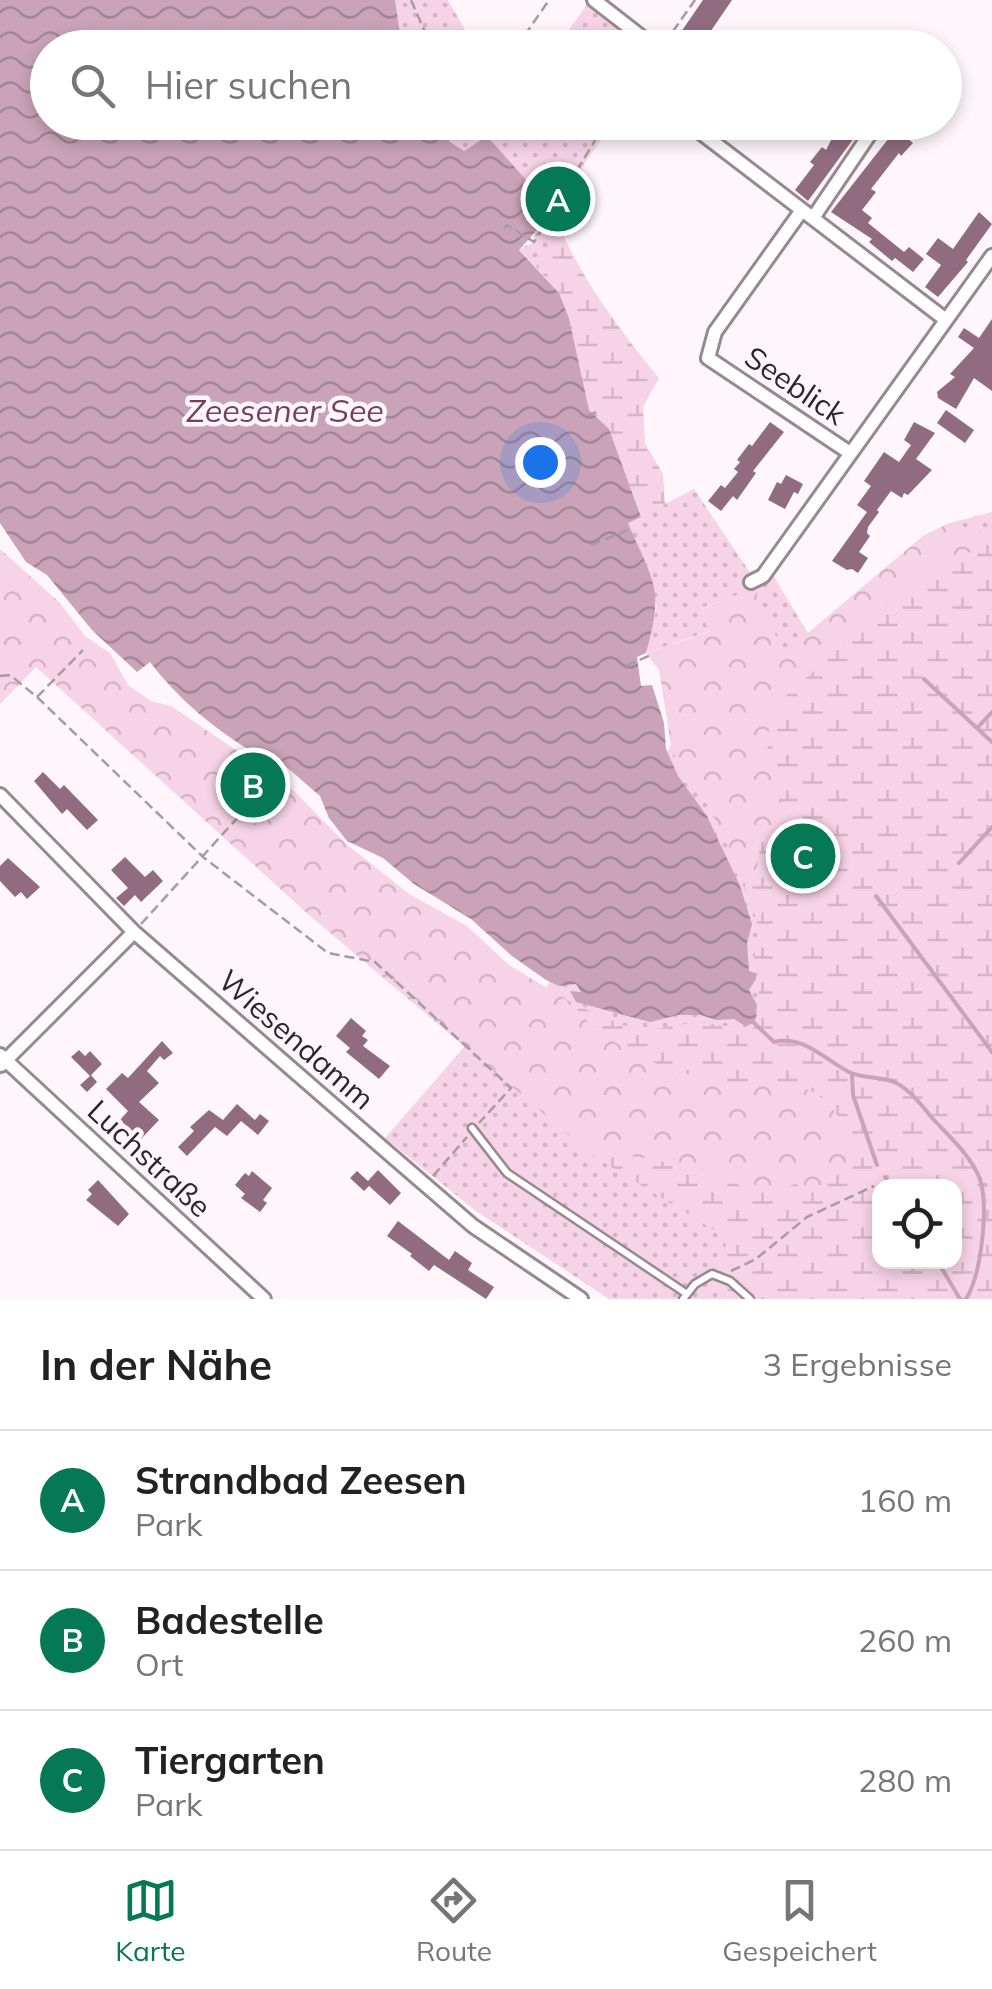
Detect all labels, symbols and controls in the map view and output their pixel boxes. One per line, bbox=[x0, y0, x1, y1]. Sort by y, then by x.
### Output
search box bbox=[30, 30, 962, 140]
icon: search bbox=[65, 58, 120, 113]
text: Hier suchen bbox=[145, 61, 352, 109]
pin: A bbox=[526, 162, 590, 236]
street label: Seeblick bbox=[738, 338, 854, 433]
water label: Zeesener See bbox=[186, 390, 384, 430]
your location bbox=[515, 437, 566, 488]
pin: B bbox=[220, 748, 286, 822]
pin: C bbox=[770, 818, 836, 894]
street label: Wiesendamm bbox=[211, 961, 382, 1117]
street label: Luchstraße bbox=[80, 1091, 219, 1225]
map controls bbox=[872, 1179, 962, 1269]
button: locate bbox=[872, 1179, 962, 1269]
text: In der Nähe bbox=[40, 1338, 272, 1391]
text: 3 Ergebnisse bbox=[763, 1344, 952, 1384]
text: Strandbad Zeesen bbox=[135, 1456, 467, 1504]
text: A bbox=[60, 1480, 85, 1520]
text: 160 m bbox=[858, 1480, 952, 1520]
text: Park bbox=[135, 1504, 202, 1544]
text: Badestelle bbox=[135, 1596, 324, 1644]
text: B bbox=[61, 1620, 84, 1660]
text: 260 m bbox=[858, 1620, 952, 1660]
text: Ort bbox=[135, 1644, 183, 1684]
text: Tiergarten bbox=[135, 1736, 325, 1784]
text: C bbox=[62, 1760, 83, 1800]
text: 280 m bbox=[858, 1760, 952, 1800]
text: Park bbox=[135, 1784, 202, 1824]
tab: Karte bbox=[115, 1873, 186, 1968]
tab: Route bbox=[416, 1873, 492, 1968]
tab: Gespeichert bbox=[722, 1873, 877, 1968]

